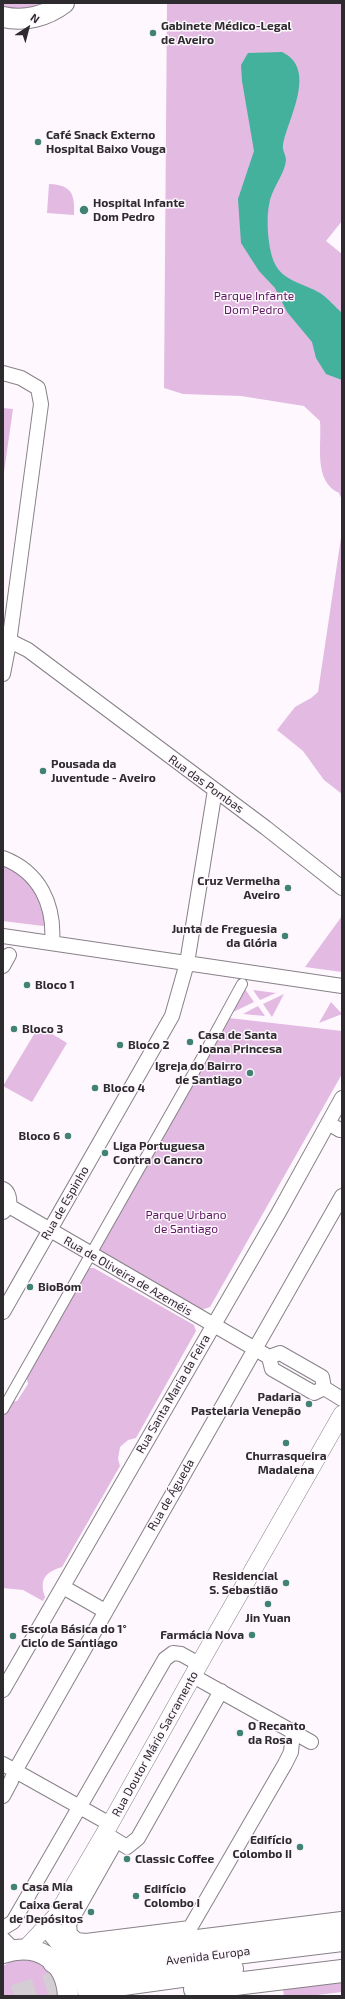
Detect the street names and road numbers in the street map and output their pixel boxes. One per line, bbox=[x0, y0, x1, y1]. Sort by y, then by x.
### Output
street label: Rua das Pombas bbox=[166, 752, 246, 816]
street label: Rua de Espinho bbox=[38, 1163, 92, 1243]
street label: Rua de Oliveira de Azeméis bbox=[61, 1233, 195, 1319]
street label: Rua Santa Maria da Feira bbox=[133, 1332, 213, 1456]
street label: Rua de Águeda bbox=[145, 1457, 197, 1533]
street label: Rua Doutor Mário Sacramento bbox=[109, 1669, 201, 1819]
street label: Avenida Europa bbox=[165, 1944, 251, 1968]

